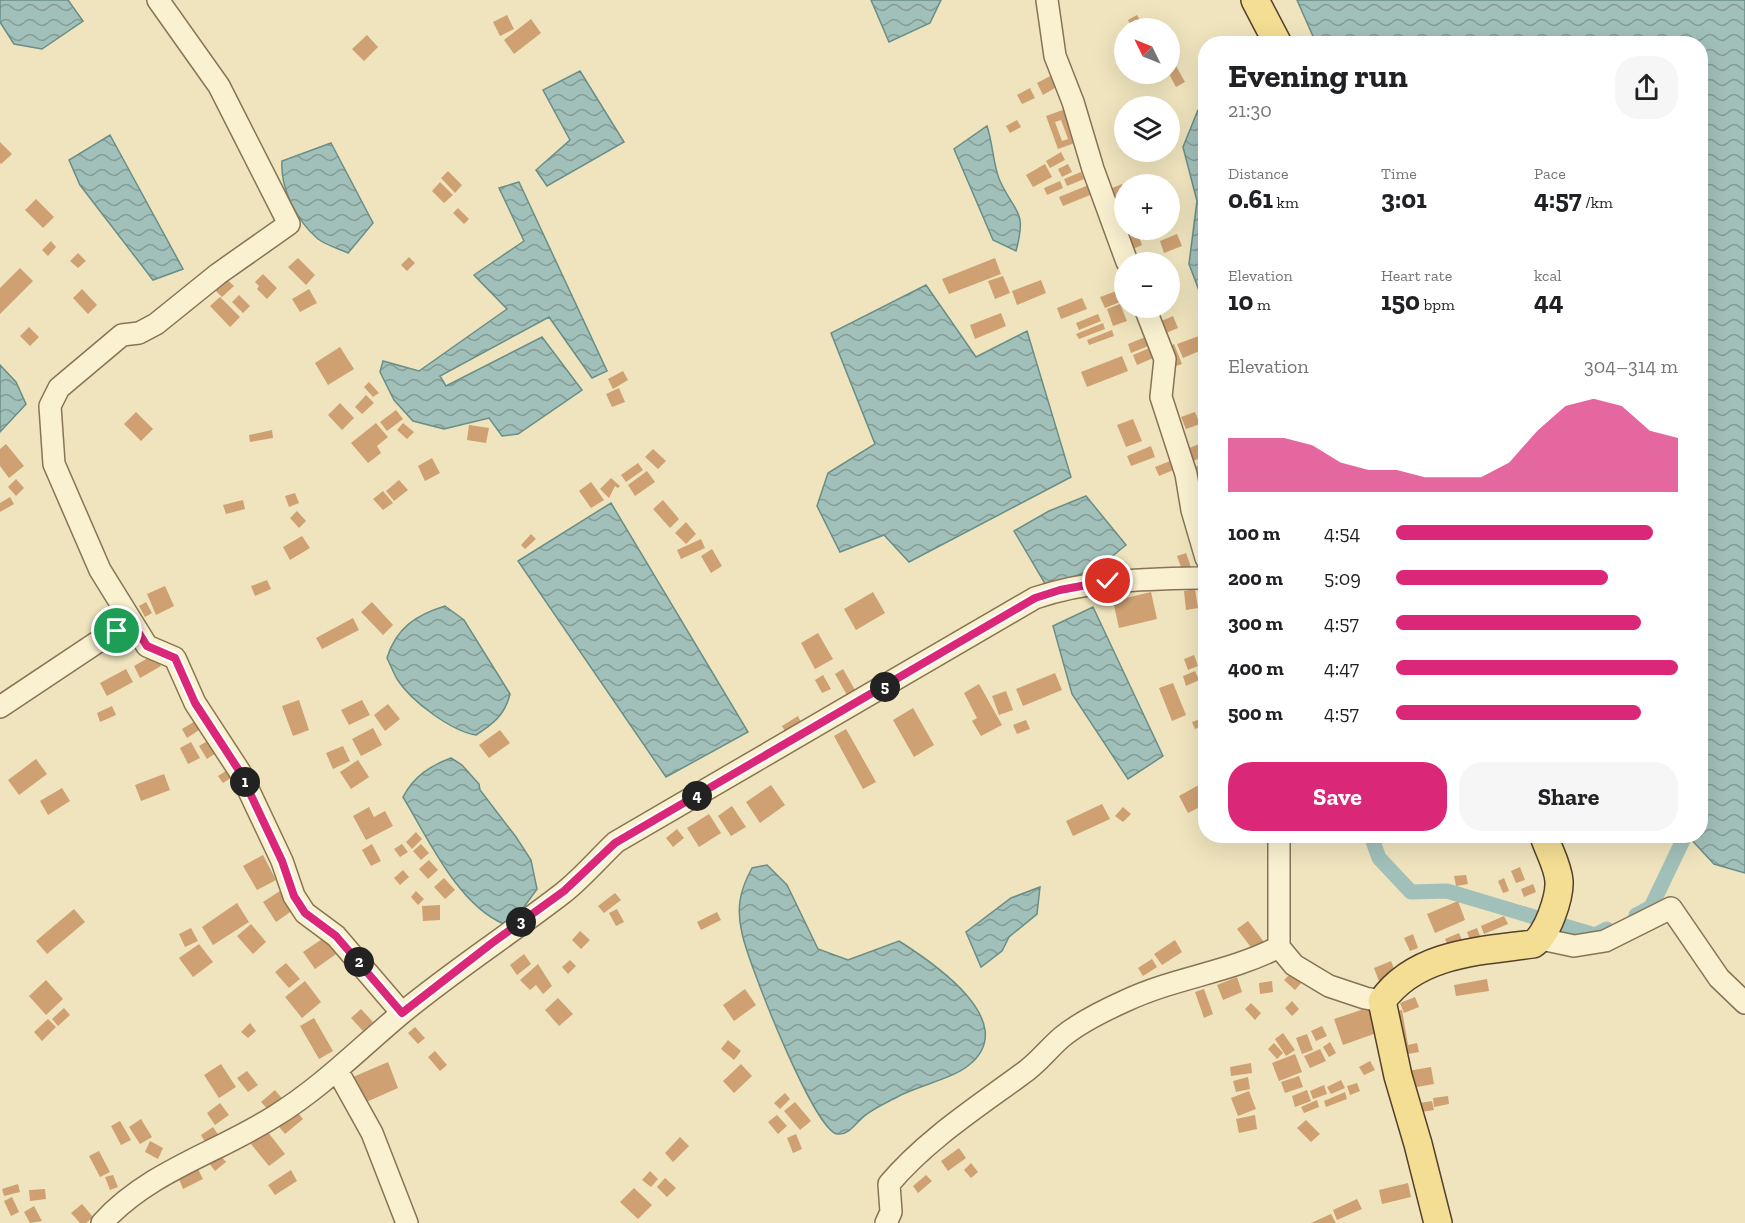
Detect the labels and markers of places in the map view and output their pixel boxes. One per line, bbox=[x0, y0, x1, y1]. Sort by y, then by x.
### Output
pin bbox=[1082, 555, 1133, 606]
pin bbox=[91, 605, 142, 656]
pin: 5 bbox=[870, 672, 900, 702]
pin: 1 bbox=[230, 767, 260, 797]
pin: 4 bbox=[682, 781, 712, 811]
pin: 3 bbox=[506, 907, 536, 937]
pin: 2 bbox=[344, 947, 374, 977]

